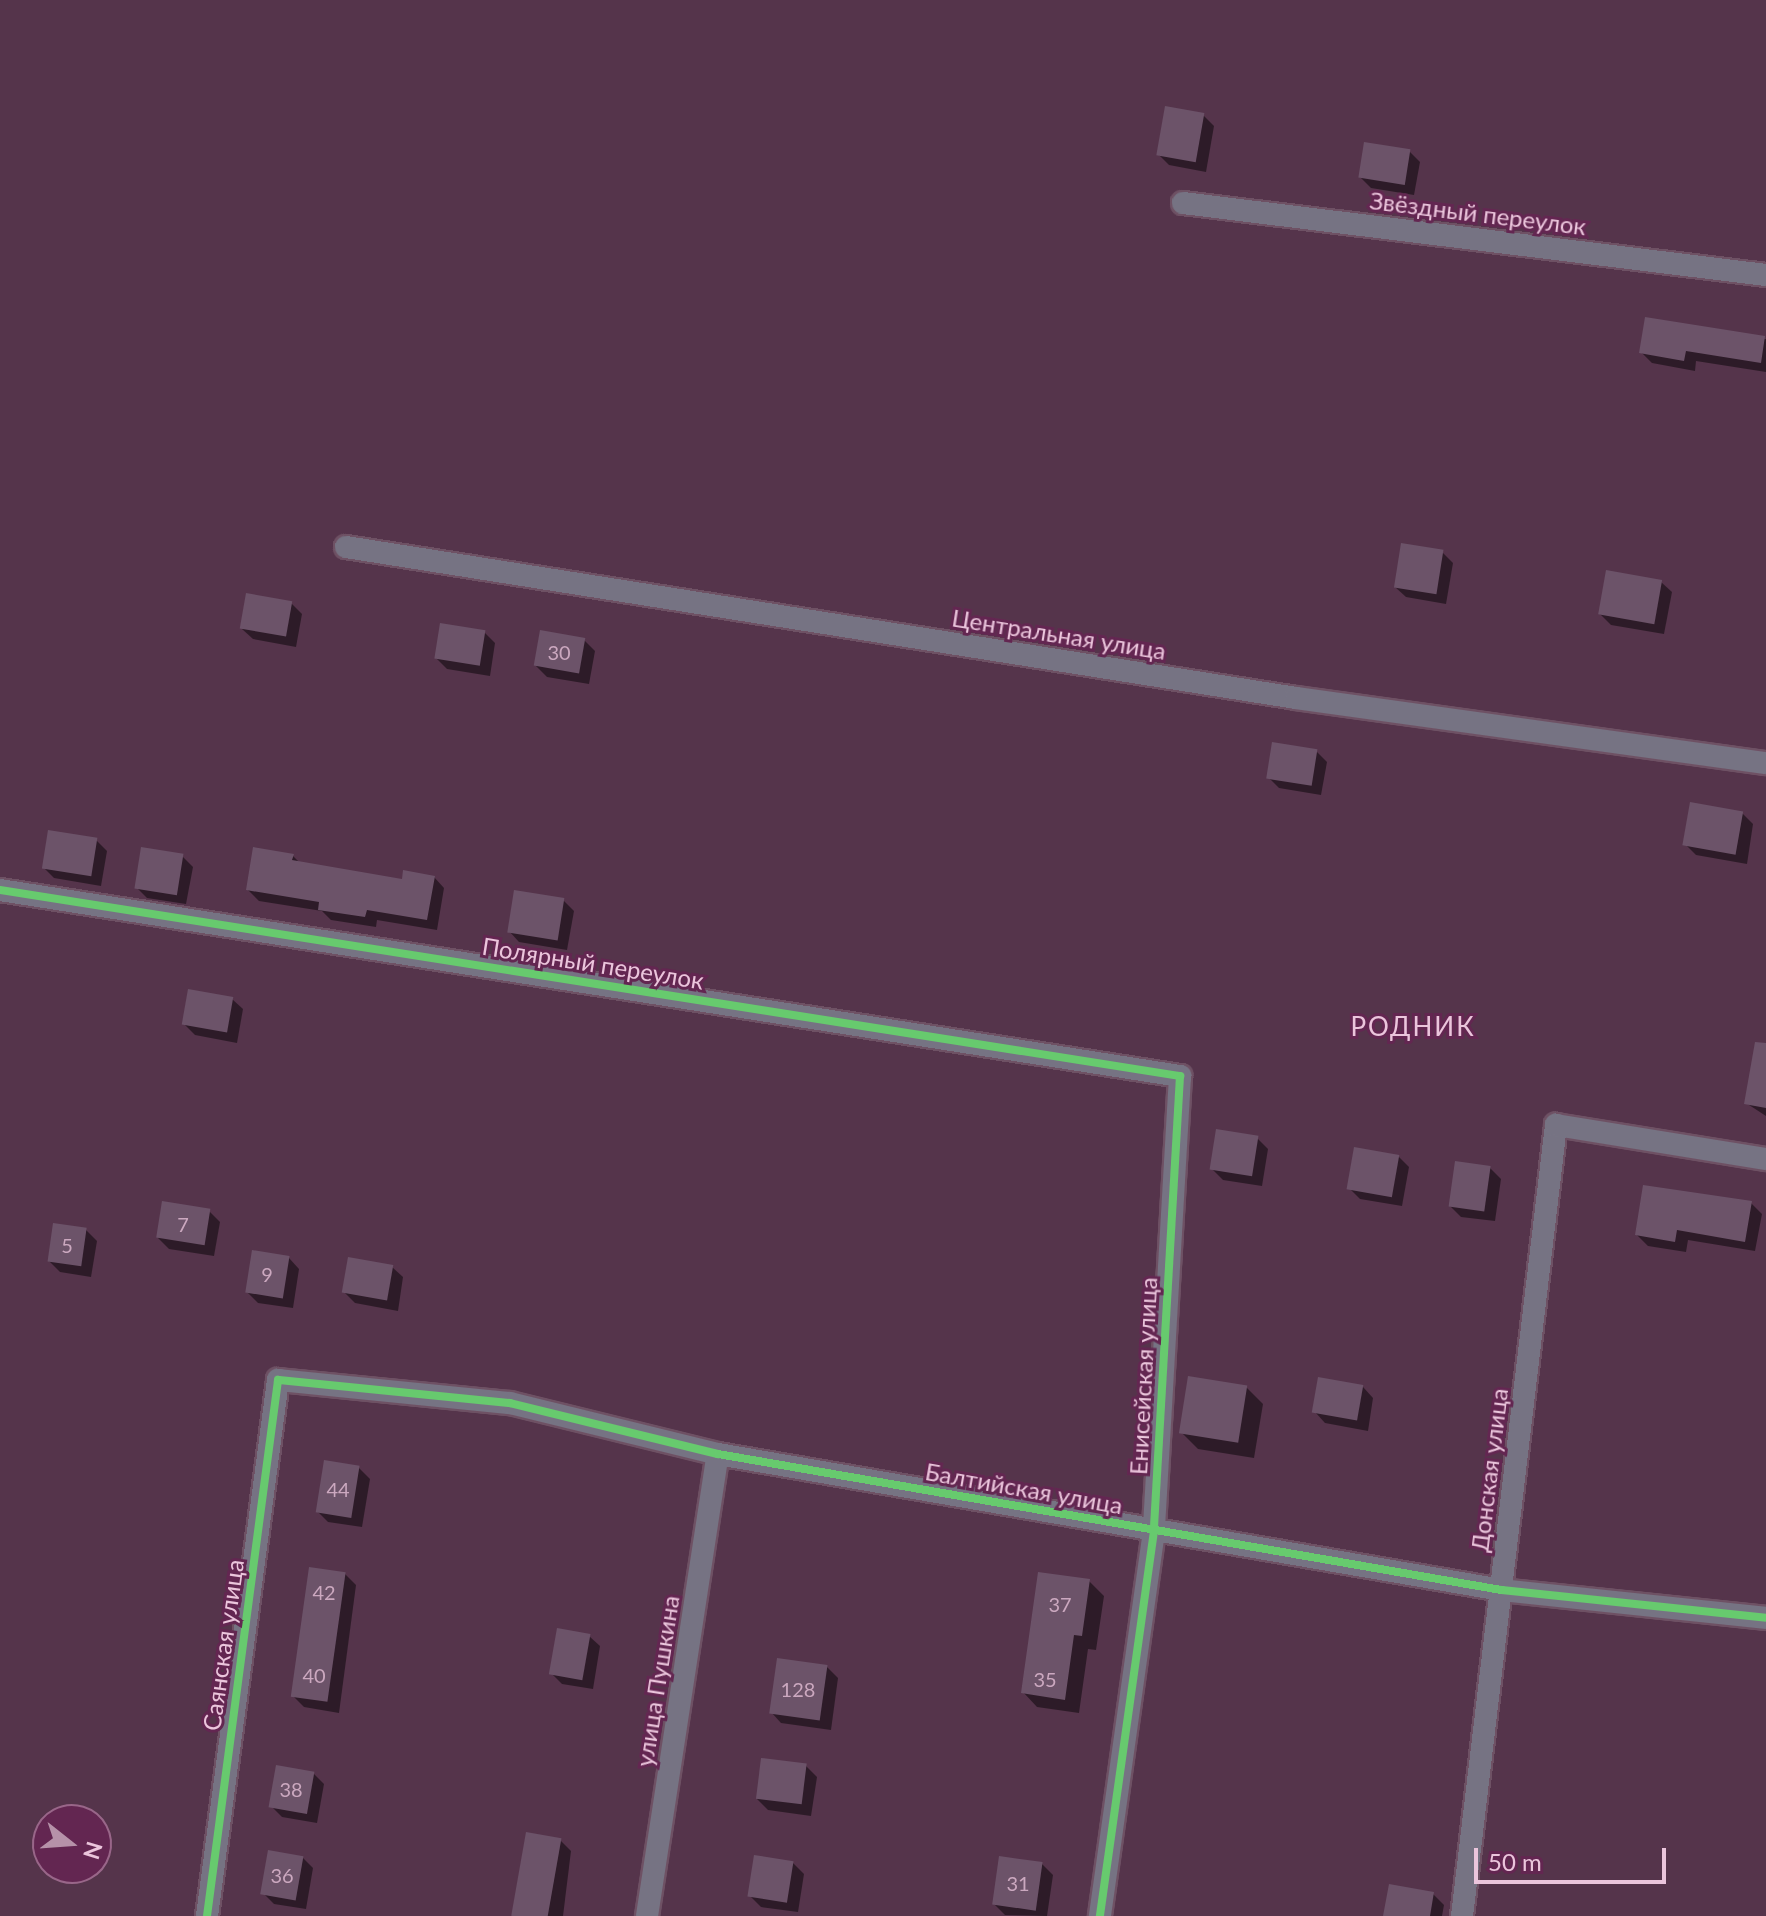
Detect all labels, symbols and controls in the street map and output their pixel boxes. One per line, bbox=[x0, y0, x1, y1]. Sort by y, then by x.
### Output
street label: Звёздный переулок bbox=[1368, 185, 1588, 241]
street label: Центральная улица bbox=[950, 603, 1168, 665]
house number: 30 bbox=[547, 640, 571, 664]
street label: Полярный переулок bbox=[480, 931, 706, 995]
district label: РОДНИК bbox=[1350, 1011, 1476, 1043]
house number: 7 bbox=[177, 1212, 189, 1236]
house number: 5 bbox=[61, 1233, 73, 1257]
house number: 9 bbox=[261, 1262, 273, 1286]
street label: Енисейская улица bbox=[1123, 1276, 1163, 1476]
street label: Донская улица bbox=[1465, 1387, 1513, 1553]
street label: Балтийская улица bbox=[923, 1456, 1125, 1520]
house number: 44 bbox=[326, 1477, 350, 1501]
street label: Саянская улица bbox=[197, 1558, 249, 1732]
house number: 42 bbox=[312, 1580, 336, 1604]
house number: 37 bbox=[1048, 1592, 1072, 1616]
street label: улица Пушкина bbox=[629, 1593, 685, 1769]
house number: 40 bbox=[302, 1663, 326, 1687]
house number: 35 bbox=[1033, 1667, 1057, 1691]
house number: 128 bbox=[781, 1677, 815, 1701]
house number: 38 bbox=[279, 1777, 303, 1801]
north arrow bbox=[32, 1804, 112, 1884]
scale bar bbox=[1478, 1832, 1670, 1882]
text: N bbox=[78, 1839, 109, 1863]
text: 50 m bbox=[1488, 1847, 1542, 1876]
house number: 36 bbox=[270, 1863, 294, 1887]
house number: 31 bbox=[1006, 1871, 1030, 1895]

